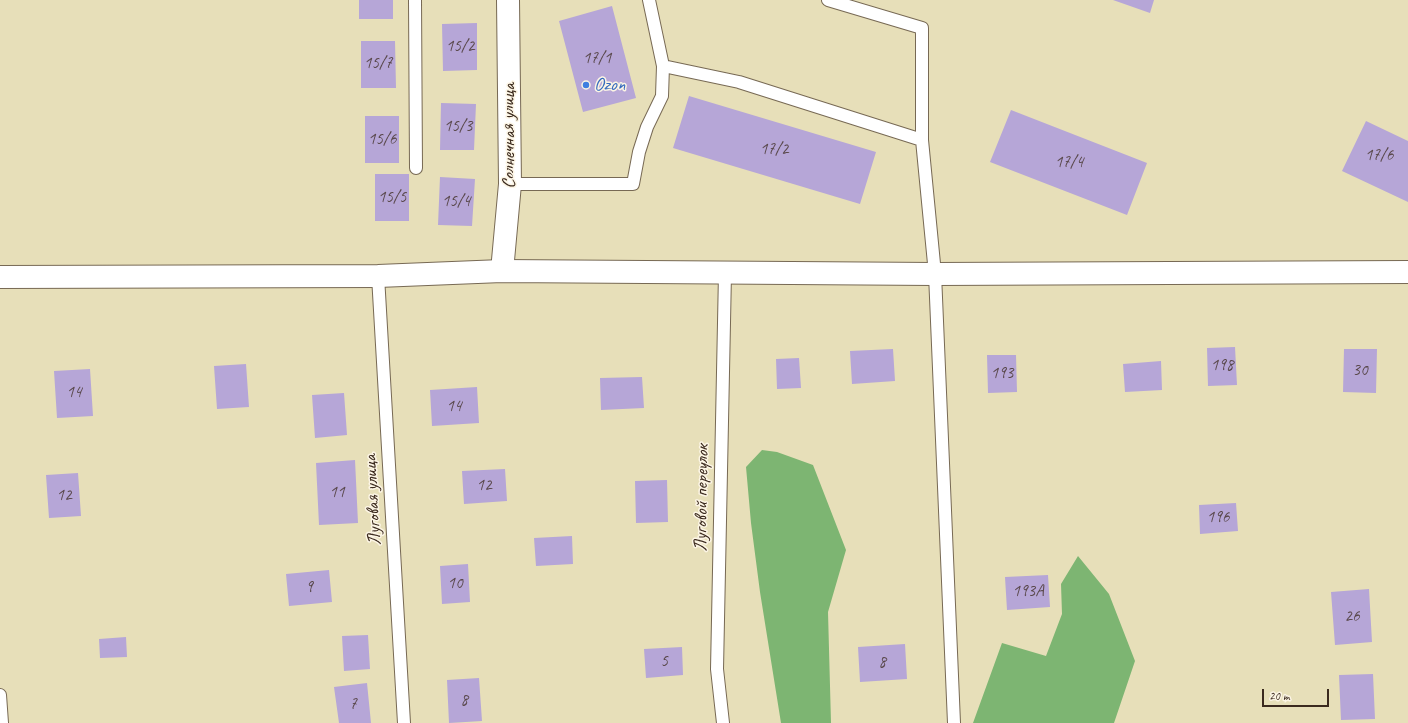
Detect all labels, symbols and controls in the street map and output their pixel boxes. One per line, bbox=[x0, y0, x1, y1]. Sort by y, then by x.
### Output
house number: 15/2 bbox=[446, 37, 474, 57]
house number: 17/1 bbox=[583, 49, 611, 69]
house number: 15/7 bbox=[364, 54, 392, 74]
place label: Ozon bbox=[594, 74, 625, 96]
marker: Ozon bbox=[581, 80, 591, 90]
street label: Солнечная улица bbox=[498, 83, 520, 189]
house number: 15/3 bbox=[444, 117, 472, 137]
house number: 15/6 bbox=[368, 130, 396, 150]
house number: 17/2 bbox=[760, 140, 788, 160]
house number: 17/6 bbox=[1365, 146, 1393, 166]
house number: 17/4 bbox=[1055, 153, 1083, 173]
house number: 15/5 bbox=[378, 188, 406, 208]
house number: 15/4 bbox=[442, 192, 470, 212]
house number: 198 bbox=[1211, 356, 1233, 376]
house number: 30 bbox=[1352, 361, 1368, 381]
house number: 193 bbox=[991, 364, 1013, 384]
house number: 14 bbox=[66, 383, 82, 403]
house number: 14 bbox=[446, 397, 462, 417]
street label: Луговой переулок bbox=[690, 444, 714, 552]
street label: Луговая улица bbox=[359, 454, 387, 546]
house number: 12 bbox=[476, 476, 492, 496]
house number: 11 bbox=[329, 483, 345, 503]
house number: 12 bbox=[56, 486, 72, 506]
house number: 196 bbox=[1207, 508, 1229, 528]
house number: 10 bbox=[447, 574, 463, 594]
house number: 9 bbox=[305, 578, 313, 598]
house number: 193А bbox=[1012, 582, 1044, 602]
house number: 26 bbox=[1344, 607, 1360, 627]
house number: 5 bbox=[660, 652, 668, 672]
house number: 8 bbox=[878, 653, 886, 673]
scale bar bbox=[1264, 681, 1331, 707]
text: 20 m bbox=[1269, 688, 1289, 704]
house number: 8 bbox=[460, 691, 468, 711]
house number: 7 bbox=[349, 695, 357, 715]

